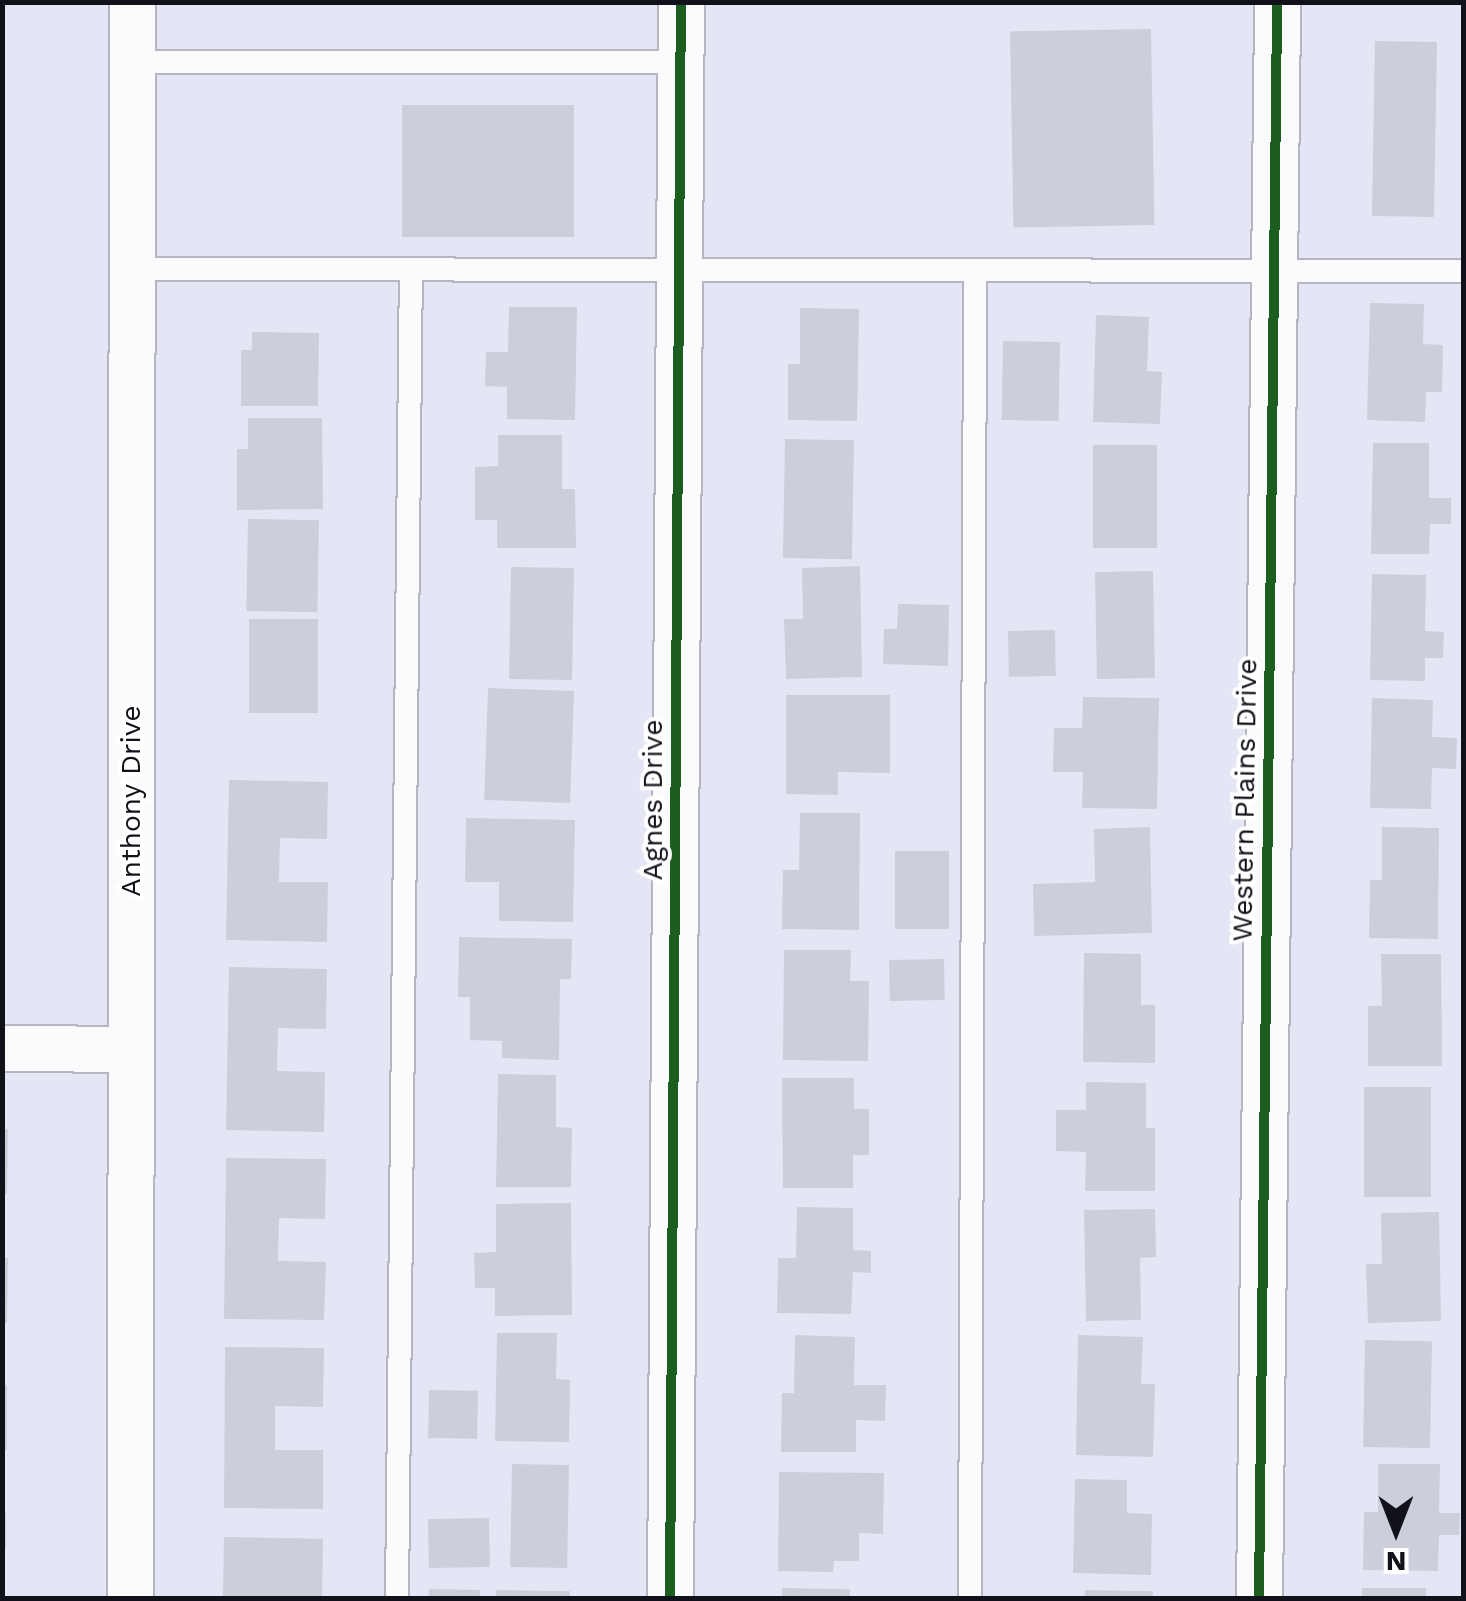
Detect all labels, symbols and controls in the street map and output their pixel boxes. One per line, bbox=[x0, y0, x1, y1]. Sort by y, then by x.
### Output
street label: Western Plains Drive bbox=[1226, 658, 1264, 942]
street label: Anthony Drive bbox=[114, 705, 148, 897]
street label: Agnes Drive bbox=[636, 720, 670, 880]
north arrow bbox=[1346, 1481, 1446, 1581]
text: N bbox=[1386, 1545, 1406, 1578]

